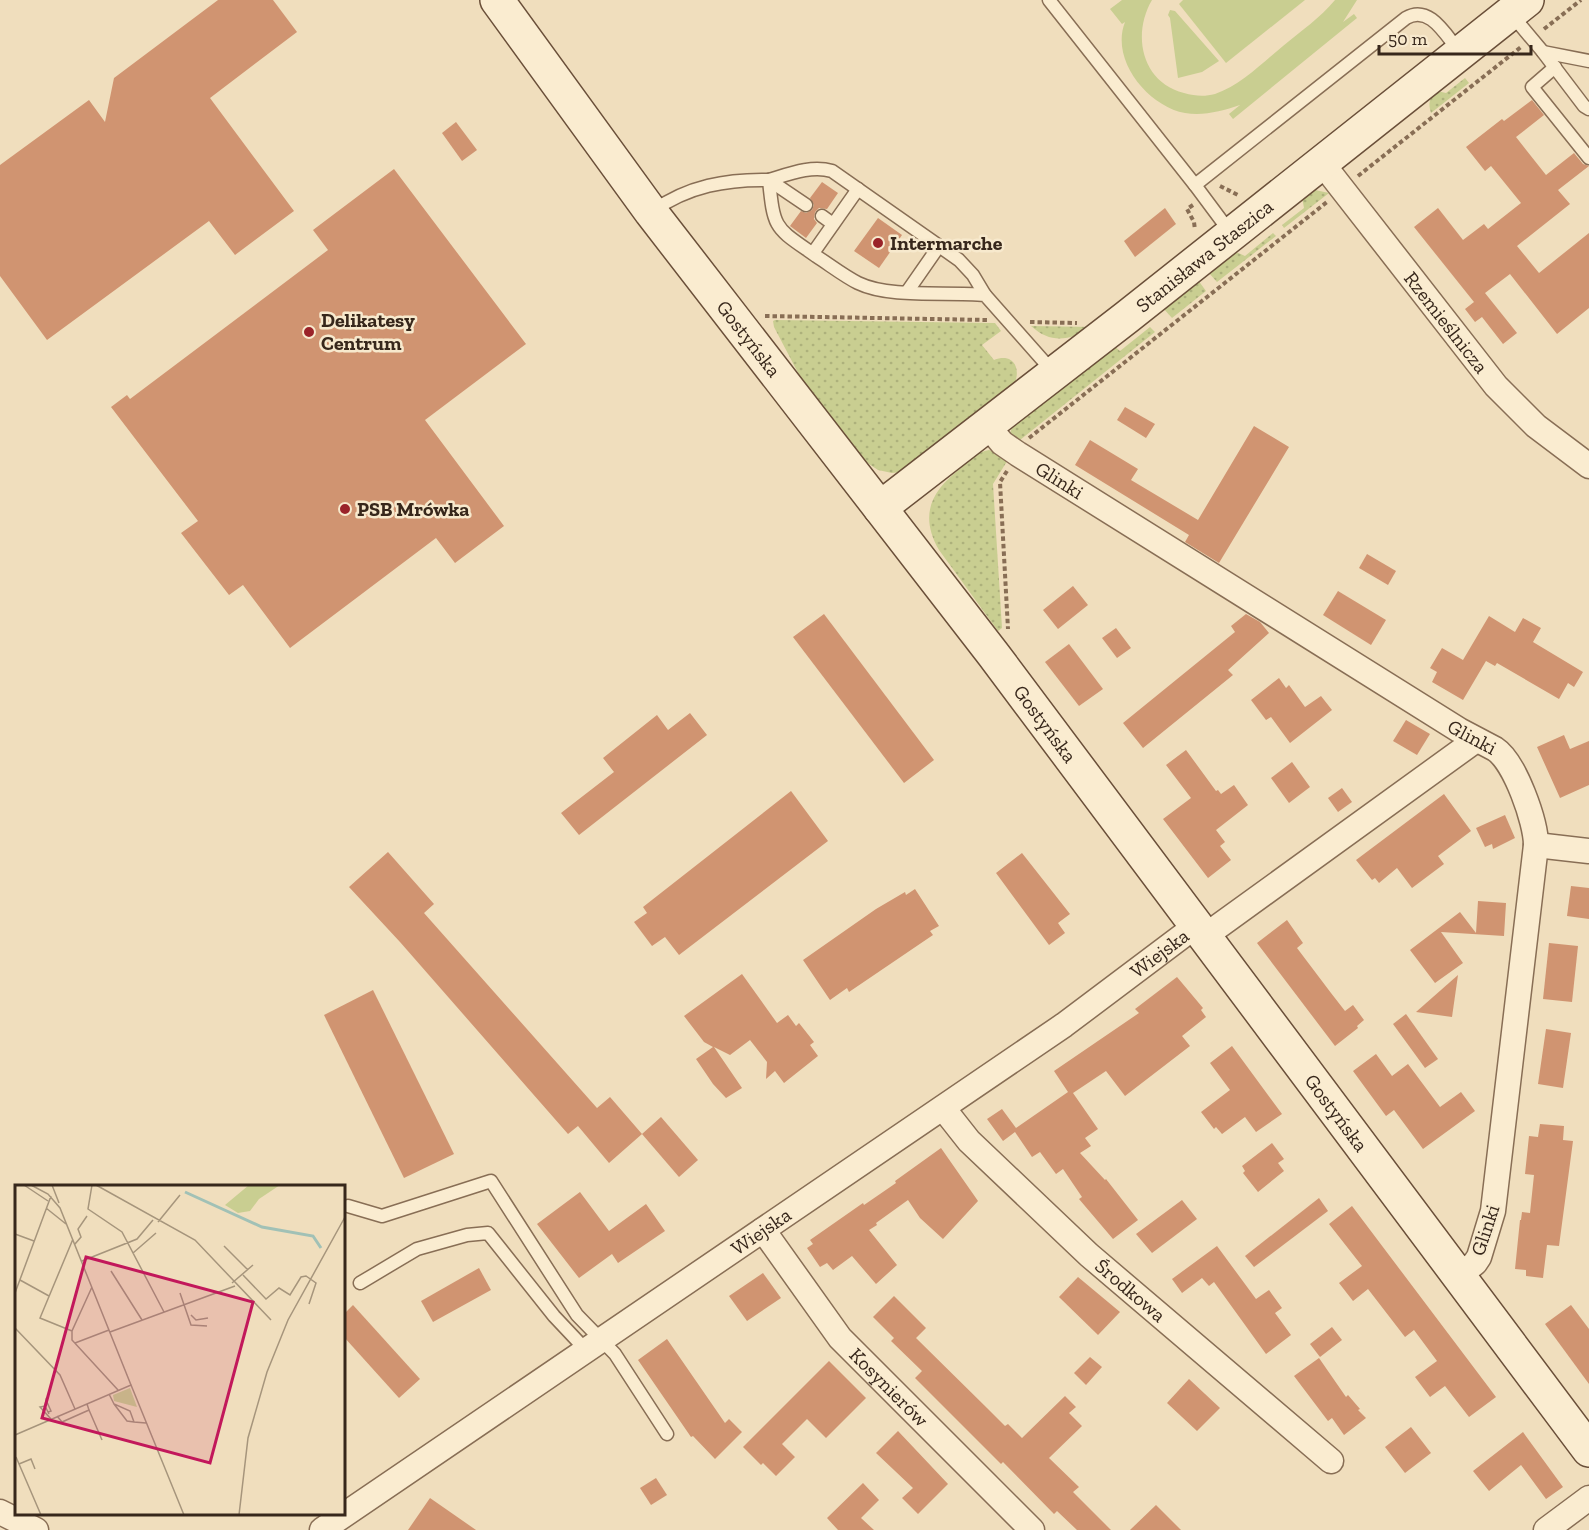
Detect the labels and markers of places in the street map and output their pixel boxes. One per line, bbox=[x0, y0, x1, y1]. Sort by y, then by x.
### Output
place label: Intermarche bbox=[890, 231, 1003, 255]
marker: Intermarche bbox=[871, 236, 885, 250]
place label: Delikatesy Centrum bbox=[321, 308, 415, 355]
marker: Delikatesy Centrum bbox=[302, 325, 316, 339]
place label: PSB Mrówka bbox=[357, 497, 469, 521]
marker: PSB Mrówka bbox=[338, 502, 352, 516]

